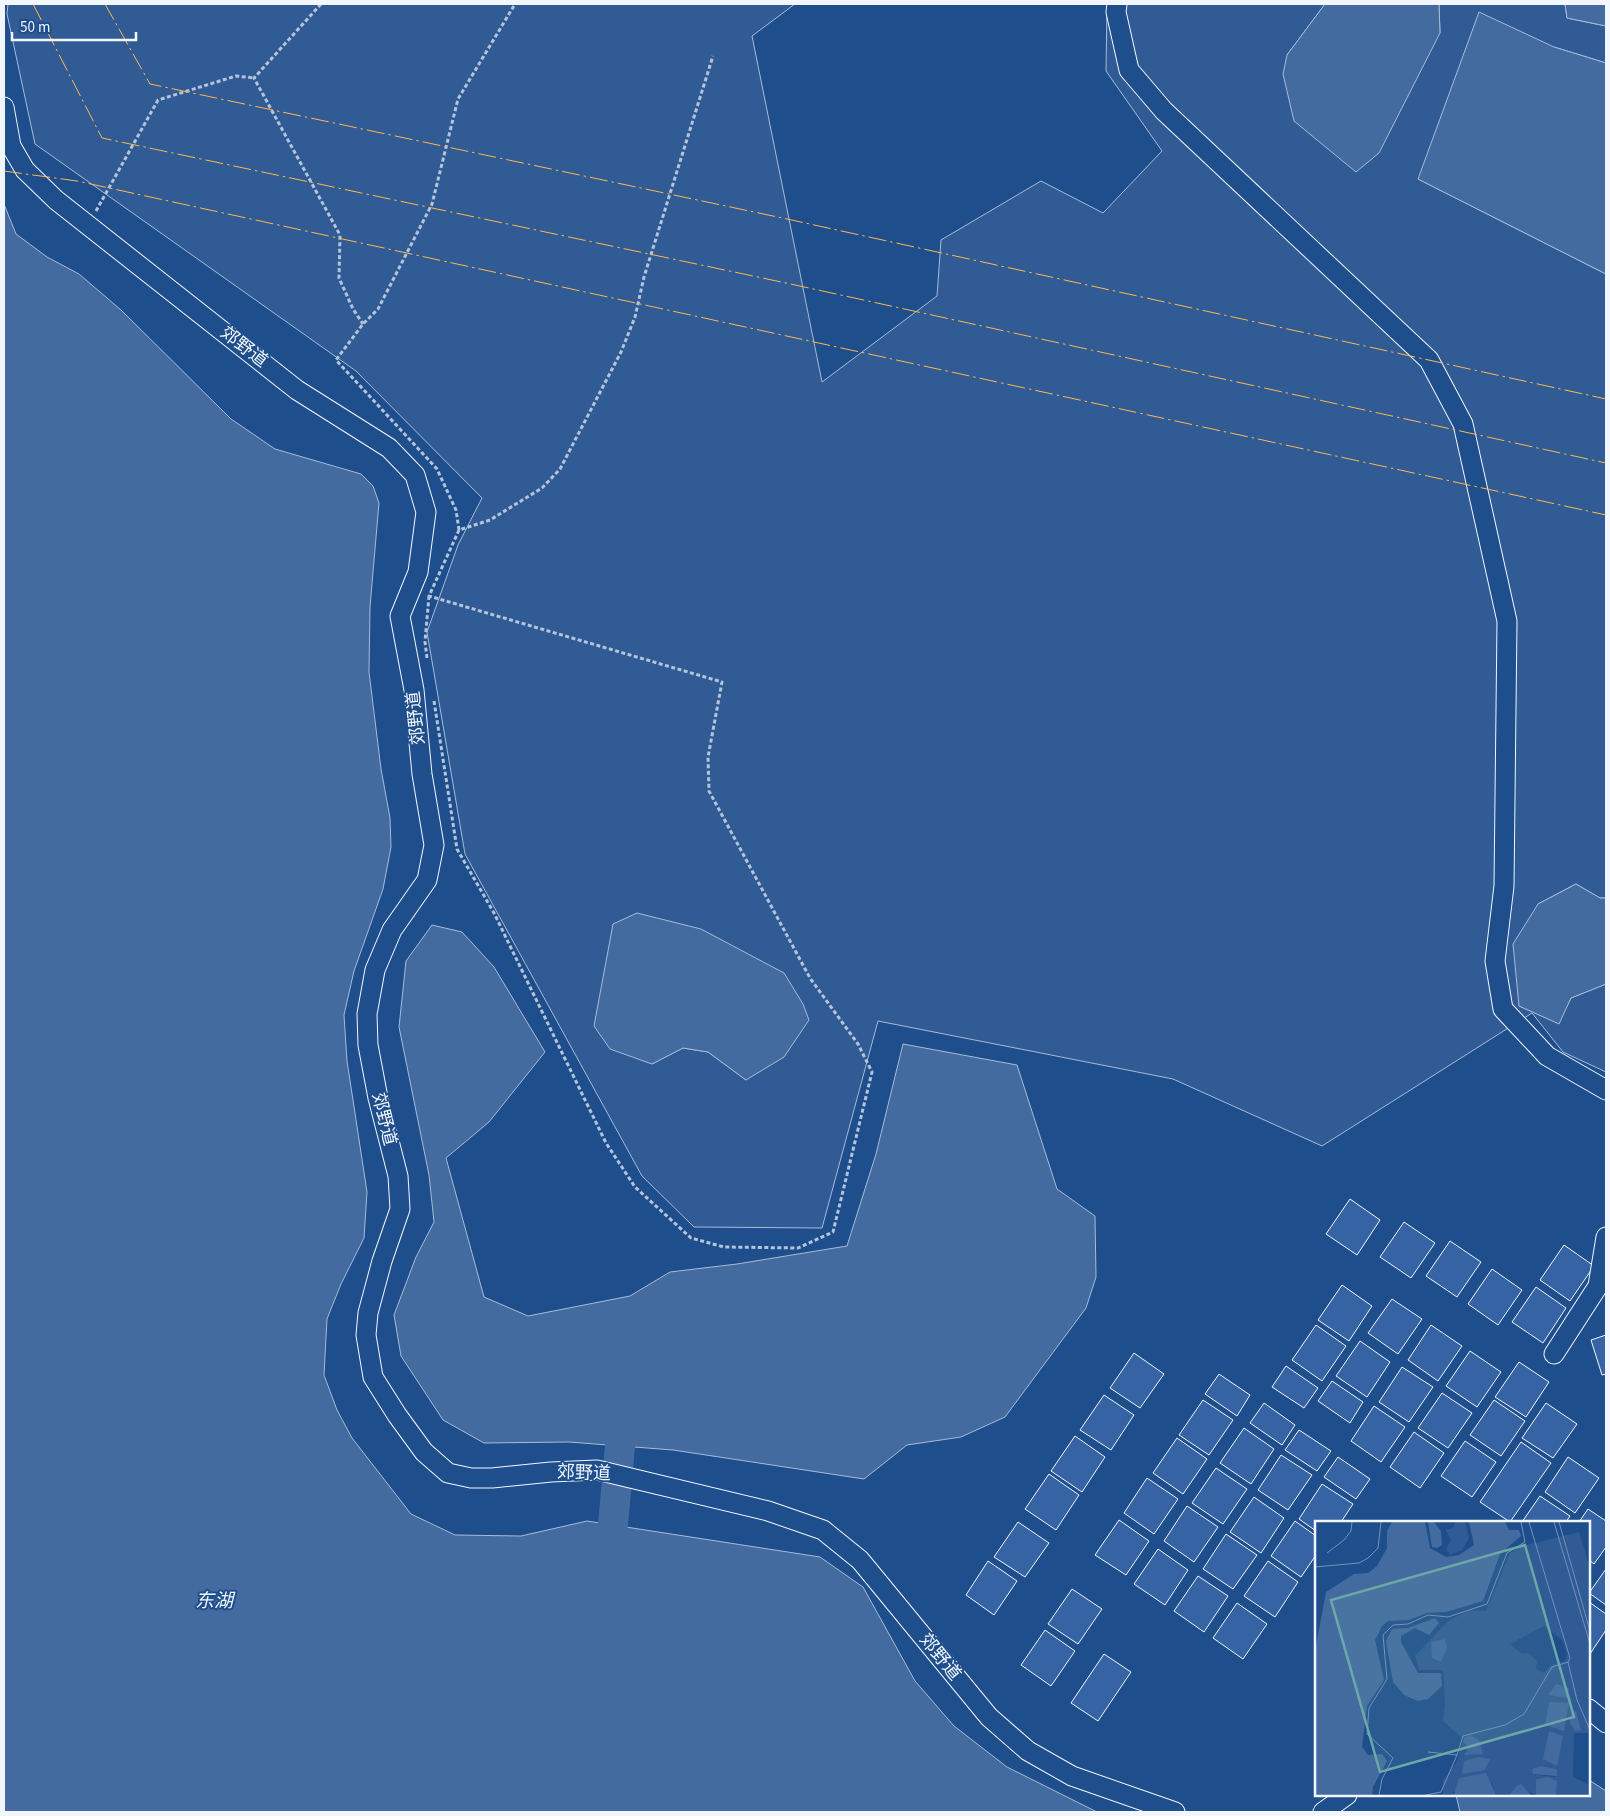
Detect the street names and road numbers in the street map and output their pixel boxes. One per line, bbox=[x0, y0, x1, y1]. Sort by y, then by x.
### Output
street label: 郊野道 bbox=[215, 321, 273, 373]
street label: 郊野道 bbox=[401, 690, 431, 746]
street label: 郊野道 bbox=[365, 1090, 403, 1148]
street label: 郊野道 bbox=[557, 1460, 611, 1486]
street label: 郊野道 bbox=[913, 1628, 967, 1686]

